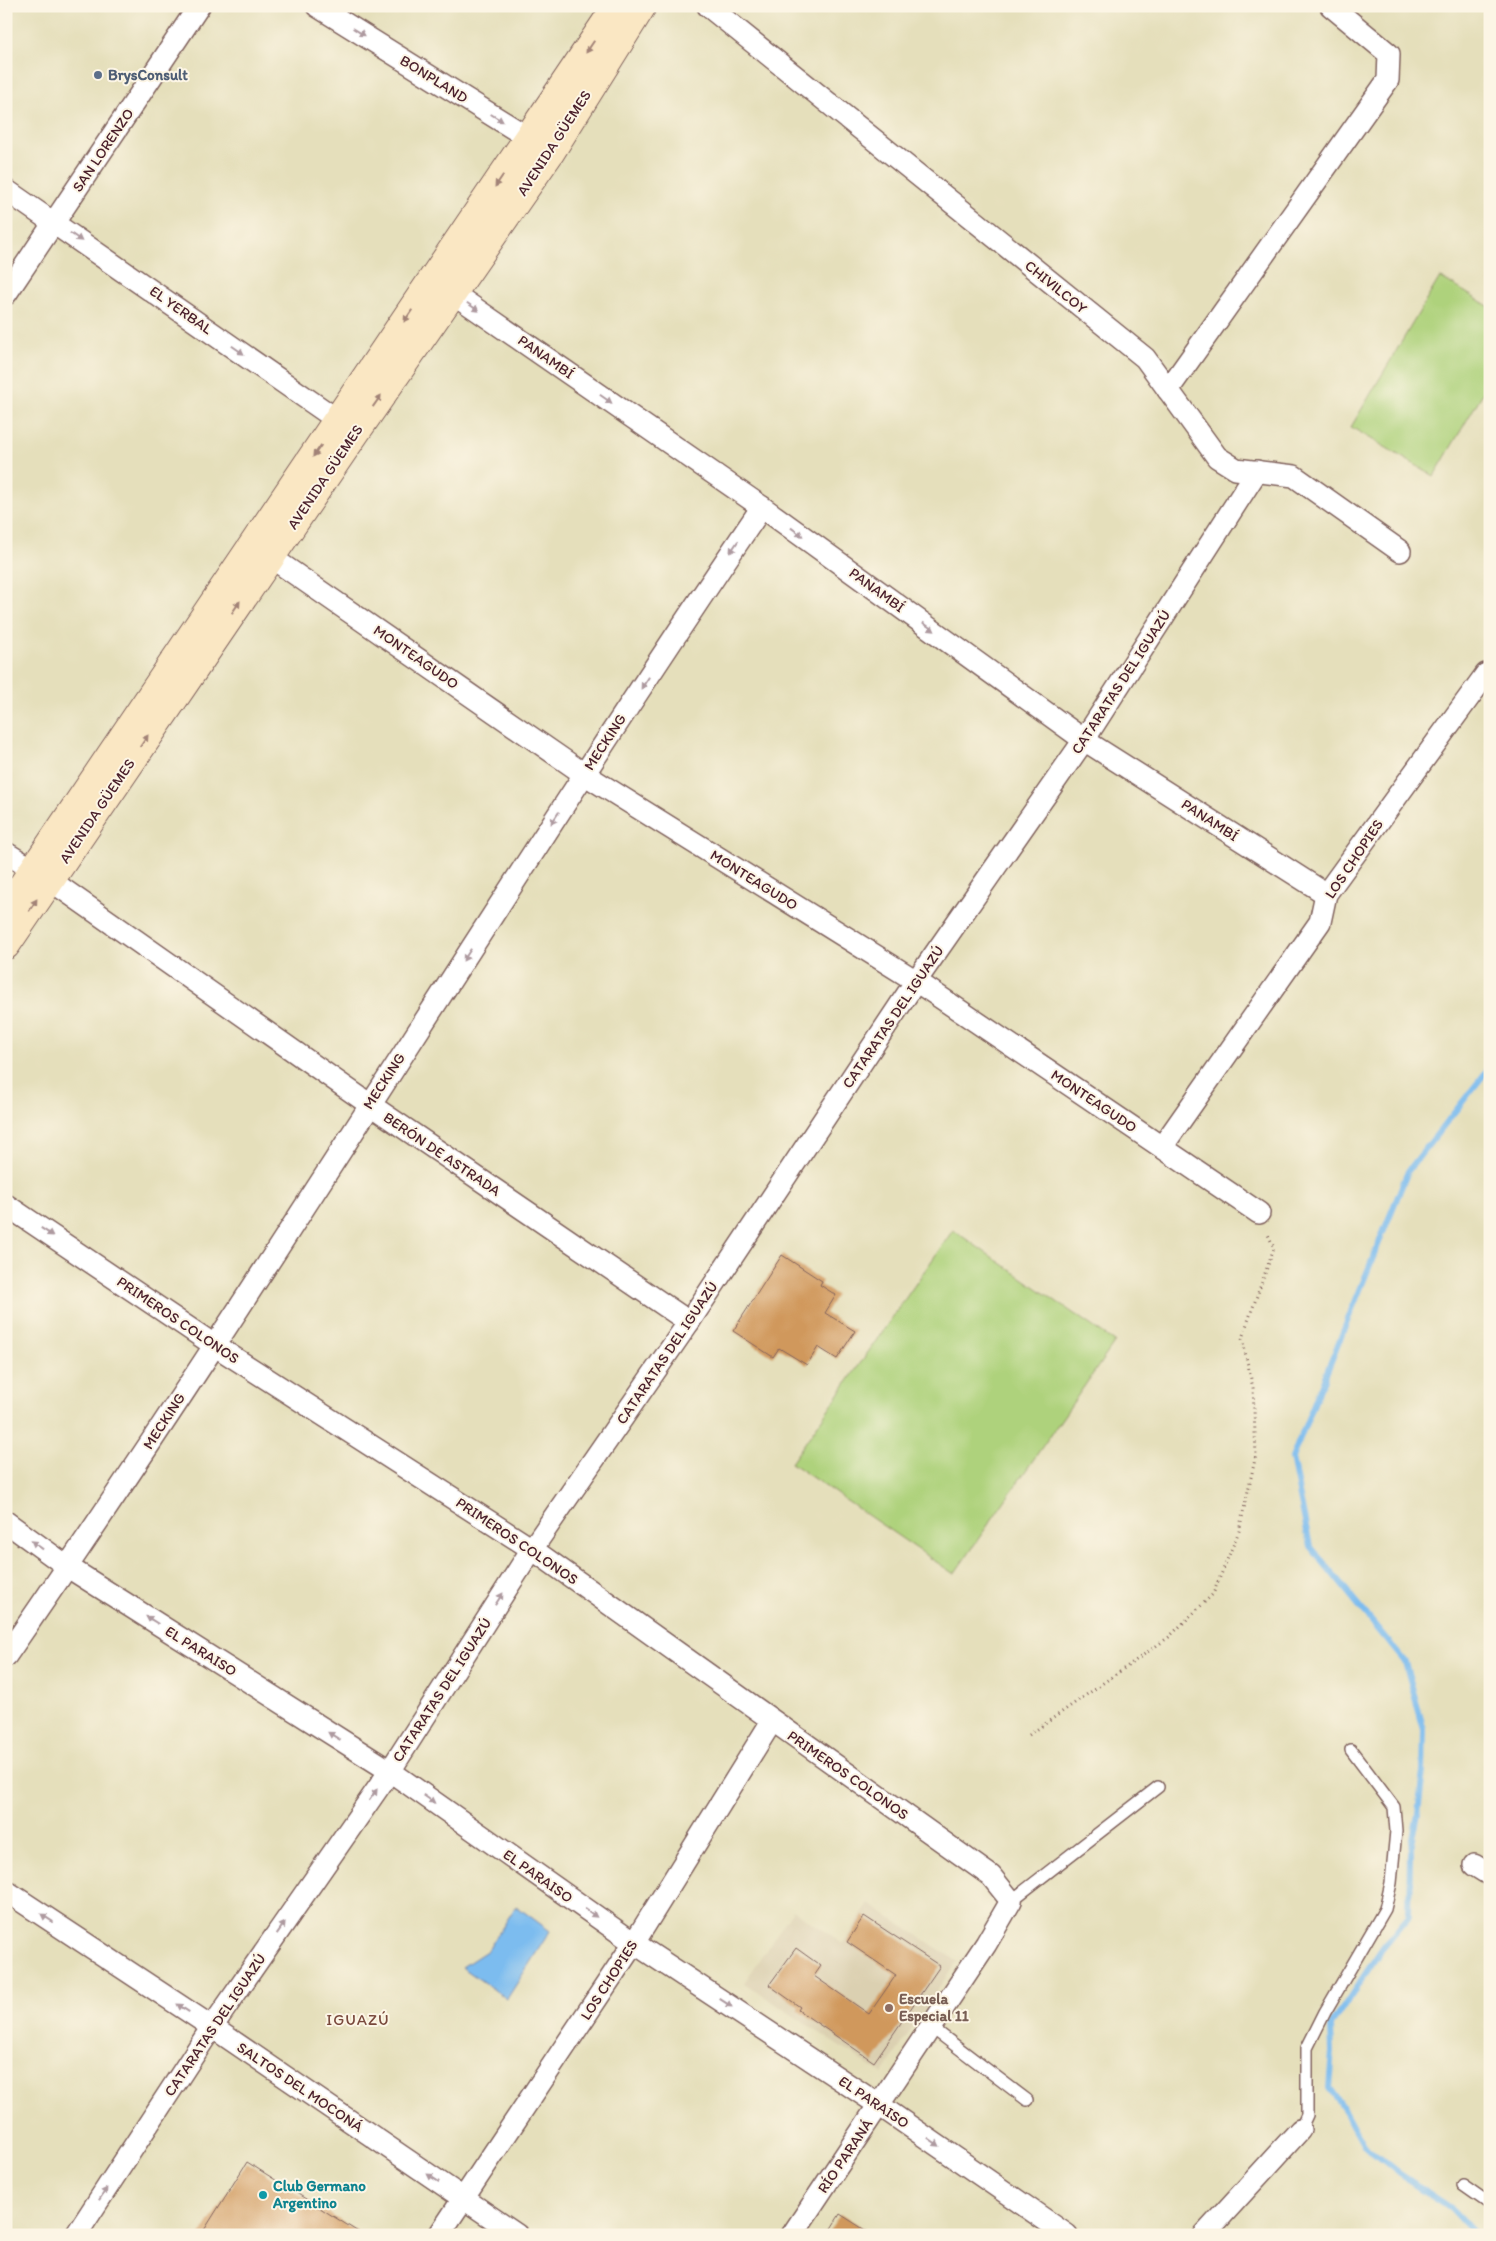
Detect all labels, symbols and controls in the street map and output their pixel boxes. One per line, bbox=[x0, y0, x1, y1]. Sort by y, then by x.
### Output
one-way arrow bbox=[352, 27, 365, 37]
one-way arrow bbox=[585, 40, 595, 53]
street label: BONPLAND bbox=[397, 51, 471, 107]
place label: BrysConsult bbox=[108, 66, 188, 85]
marker: BrysConsult bbox=[92, 69, 104, 81]
street label: AVENIDA GÜEMES bbox=[513, 87, 595, 199]
street label: SAN LORENZO bbox=[68, 105, 138, 195]
one-way arrow bbox=[490, 113, 503, 122]
one-way arrow bbox=[494, 175, 504, 188]
one-way arrow bbox=[69, 232, 83, 242]
street label: CHIVILCOY bbox=[1021, 256, 1091, 318]
street label: EL YERBAL bbox=[146, 282, 216, 338]
one-way arrow bbox=[466, 302, 479, 312]
one-way arrow bbox=[403, 309, 413, 323]
street label: PANAMBÍ bbox=[514, 331, 578, 383]
one-way arrow bbox=[231, 345, 245, 355]
one-way arrow bbox=[372, 394, 382, 408]
one-way arrow bbox=[599, 394, 613, 404]
street label: AVENIDA GÜEMES bbox=[283, 421, 367, 533]
one-way arrow bbox=[312, 444, 322, 458]
one-way arrow bbox=[790, 527, 804, 537]
one-way arrow bbox=[729, 540, 739, 554]
street label: PANAMBÍ bbox=[846, 564, 908, 616]
one-way arrow bbox=[231, 600, 241, 614]
street label: CATARATAS DEL IGUAZÚ bbox=[1068, 606, 1174, 758]
street label: MONTEAGUDO bbox=[370, 621, 462, 693]
one-way arrow bbox=[922, 622, 935, 633]
one-way arrow bbox=[640, 676, 649, 689]
street label: MECKING bbox=[580, 710, 630, 774]
one-way arrow bbox=[139, 735, 149, 748]
street label: AVENIDA GÜEMES bbox=[55, 755, 139, 867]
street label: PANAMBÍ bbox=[1178, 795, 1242, 845]
one-way arrow bbox=[550, 812, 560, 825]
street label: LOS CHOPIES bbox=[1321, 816, 1387, 902]
street label: MONTEAGUDO bbox=[707, 846, 801, 914]
one-way arrow bbox=[28, 898, 38, 911]
street label: CATARATAS DEL IGUAZÚ bbox=[838, 942, 948, 1092]
one-way arrow bbox=[462, 948, 471, 961]
street label: MECKING bbox=[359, 1049, 409, 1113]
street label: MONTEAGUDO bbox=[1048, 1066, 1141, 1136]
street label: BERÓN DE ASTRADA bbox=[380, 1108, 504, 1200]
one-way arrow bbox=[40, 1227, 53, 1237]
street label: PRIMEROS COLONOS bbox=[113, 1272, 243, 1368]
street label: CATARATAS DEL IGUAZÚ bbox=[612, 1278, 722, 1428]
street label: MECKING bbox=[139, 1389, 189, 1453]
street label: PRIMEROS COLONOS bbox=[452, 1493, 582, 1589]
one-way arrow bbox=[31, 1539, 44, 1550]
one-way arrow bbox=[495, 1593, 504, 1606]
street label: CATARATAS DEL IGUAZÚ bbox=[389, 1614, 495, 1766]
one-way arrow bbox=[146, 1616, 159, 1625]
street label: EL PARAISO bbox=[162, 1622, 240, 1680]
street label: PRIMEROS COLONOS bbox=[784, 1726, 912, 1824]
one-way arrow bbox=[327, 1731, 340, 1740]
one-way arrow bbox=[368, 1788, 378, 1801]
one-way arrow bbox=[423, 1794, 436, 1804]
street label: EL PARAISO bbox=[500, 1845, 577, 1907]
one-way arrow bbox=[584, 1908, 598, 1918]
one-way arrow bbox=[40, 1913, 54, 1923]
one-way arrow bbox=[276, 1922, 286, 1935]
street label: LOS CHOPIES bbox=[576, 1937, 642, 2023]
street label: CATARATAS DEL IGUAZÚ bbox=[160, 1950, 270, 2100]
place label: Escuela Especial 11 bbox=[899, 1990, 969, 2026]
one-way arrow bbox=[719, 1999, 733, 2008]
marker: Escuela Especial 11 bbox=[883, 2002, 895, 2014]
one-way arrow bbox=[176, 2003, 189, 2013]
district label: IGUAZÚ bbox=[326, 2010, 390, 2029]
street label: SALTOS DEL MOCONÁ bbox=[234, 2038, 367, 2136]
street label: EL PARAISO bbox=[835, 2072, 913, 2132]
street label: RÍO PARANÁ bbox=[814, 2115, 877, 2197]
one-way arrow bbox=[927, 2137, 940, 2147]
one-way arrow bbox=[426, 2173, 440, 2183]
place label: Club Germano Argentino bbox=[272, 2177, 366, 2213]
one-way arrow bbox=[98, 2187, 107, 2201]
marker: Club Germano Argentino bbox=[257, 2189, 269, 2201]

